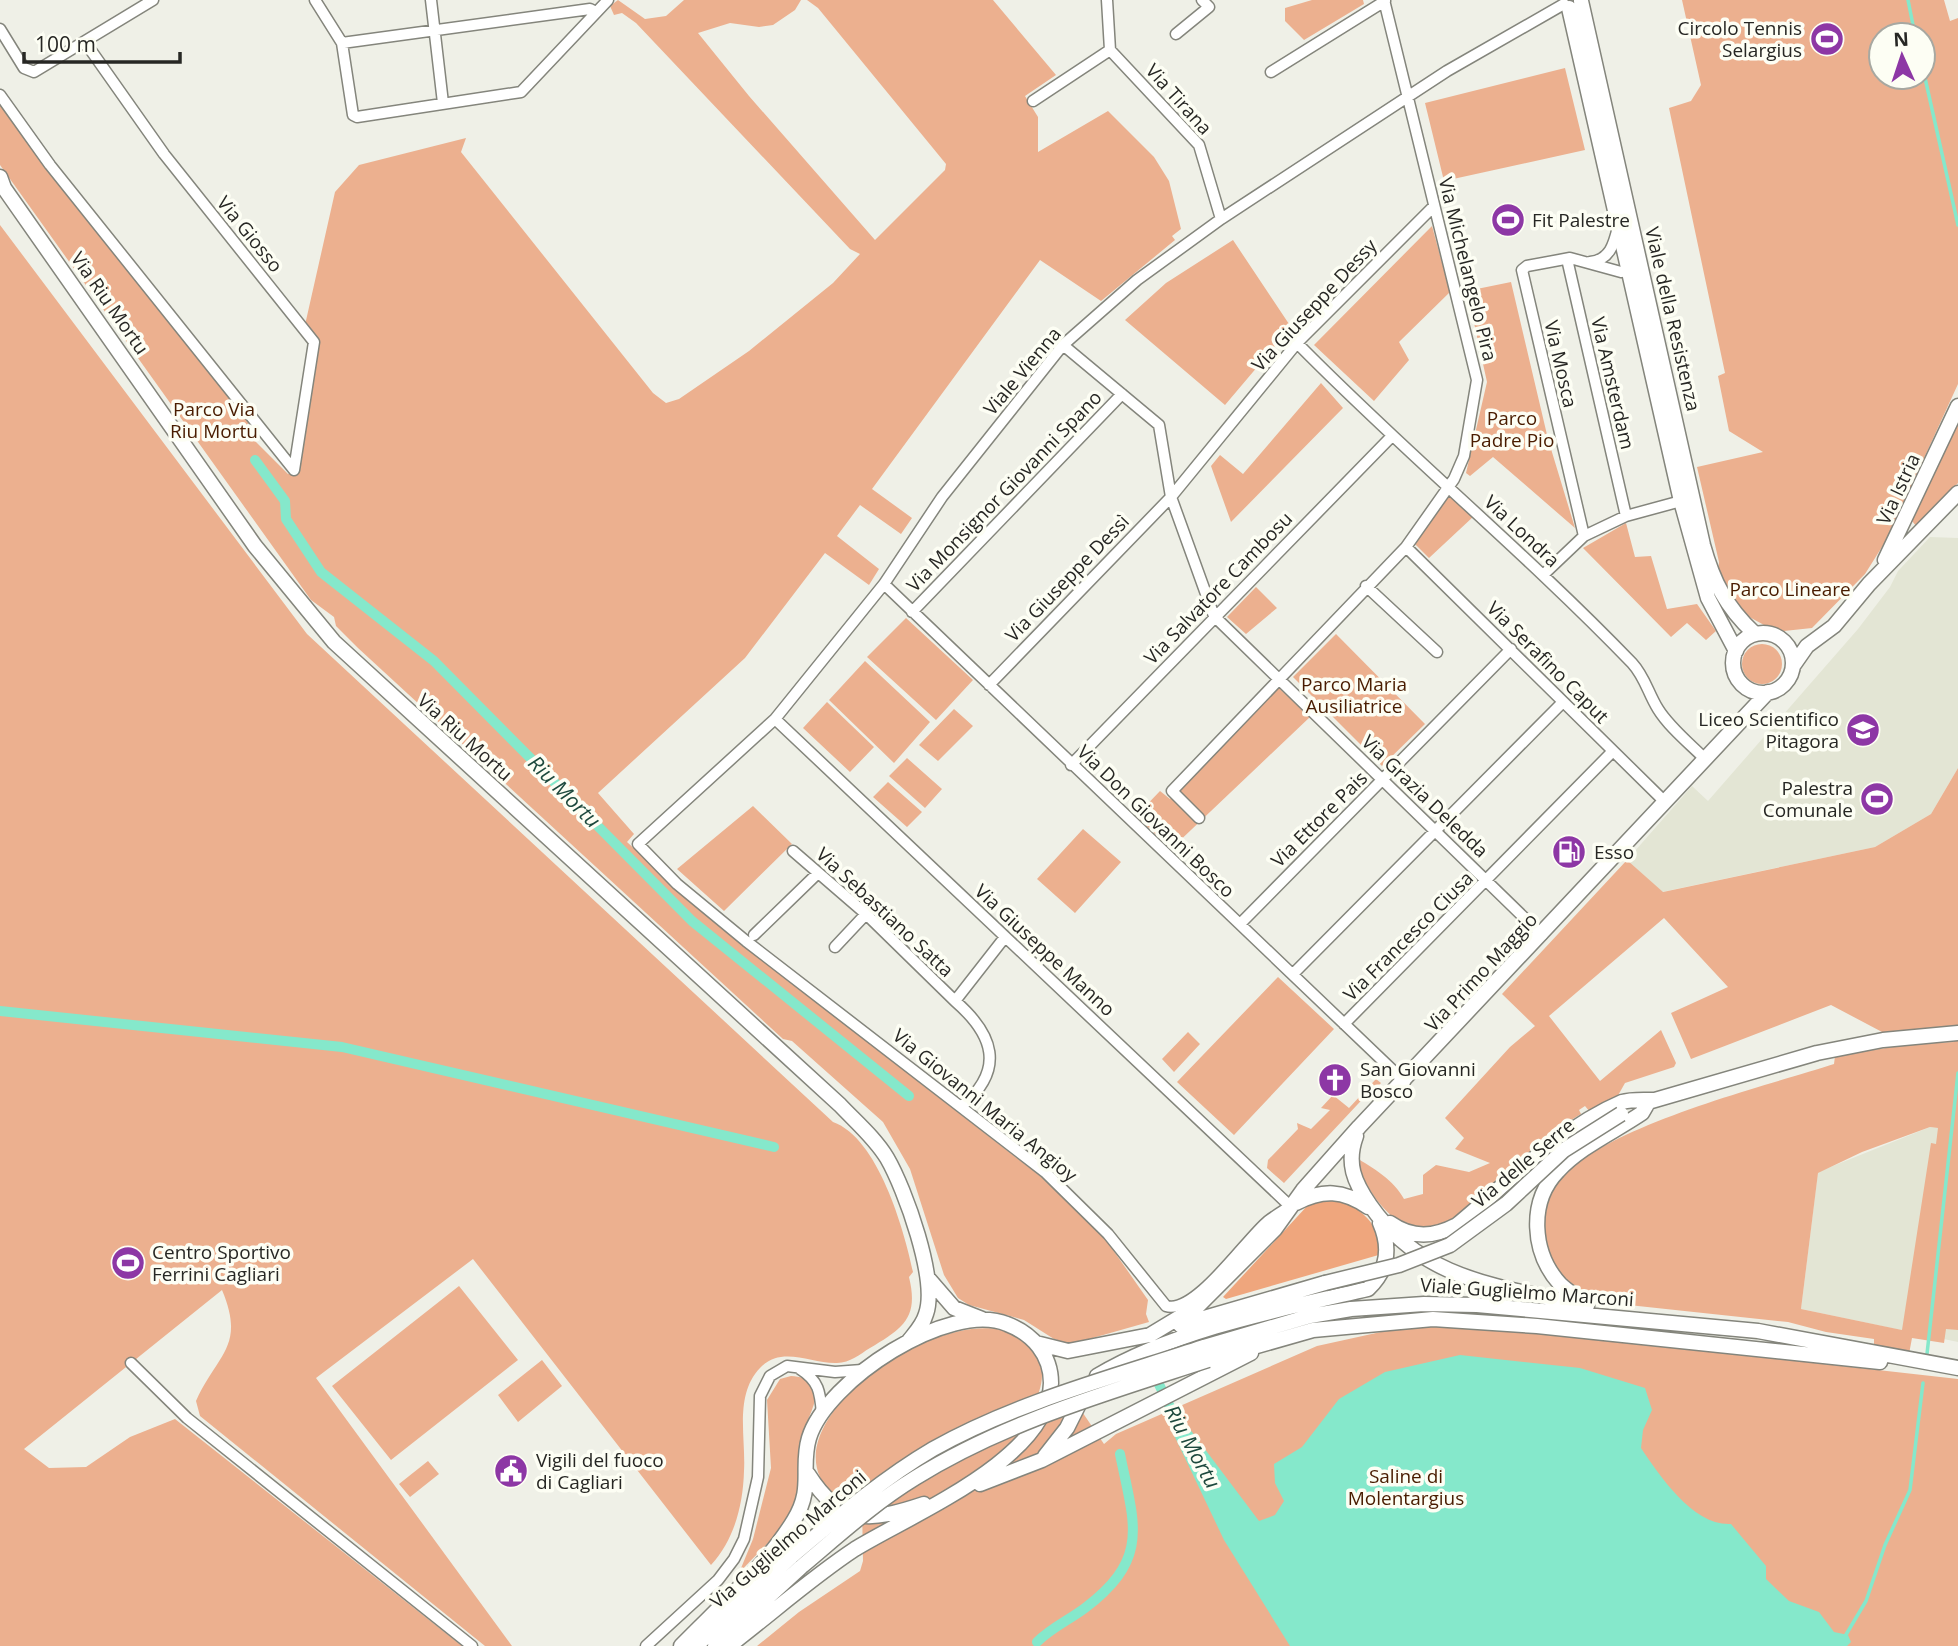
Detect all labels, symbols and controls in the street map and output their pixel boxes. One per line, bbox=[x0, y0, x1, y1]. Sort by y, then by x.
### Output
place label: Circolo Tennis Selargius bbox=[1677, 15, 1802, 63]
sports icon: Circolo Tennis Selargius bbox=[1808, 20, 1846, 58]
scale bar bbox=[24, 21, 180, 65]
north arrow bbox=[1867, 21, 1937, 91]
text: N bbox=[1893, 26, 1910, 52]
text: 100 m bbox=[35, 30, 96, 58]
street label: Via Tirana bbox=[1140, 58, 1218, 140]
street label: Via Michelangelo Pira bbox=[1433, 174, 1503, 364]
street label: Via Giosso bbox=[211, 190, 289, 278]
sports icon: Fit Palestre bbox=[1489, 201, 1527, 239]
place label: Fit Palestre bbox=[1532, 207, 1630, 233]
street label: Viale della Resistenza bbox=[1639, 224, 1707, 414]
street label: Via Giuseppe Dessy bbox=[1246, 233, 1383, 377]
street label: Via Riu Mortu bbox=[65, 247, 155, 359]
street label: Via Amsterdam bbox=[1585, 314, 1641, 452]
street label: Via Mosca bbox=[1538, 318, 1584, 410]
street label: Viale Vienna bbox=[977, 321, 1067, 421]
street label: Via Monsignor Giovanni Spano bbox=[901, 385, 1107, 597]
park label: Parco Via Riu Mortu bbox=[170, 396, 258, 444]
park label: Parco Padre Pio bbox=[1470, 405, 1554, 453]
street label: Via Istria bbox=[1870, 449, 1926, 529]
street label: Via Londra bbox=[1479, 489, 1565, 573]
street label: Via Salvatore Cambosu bbox=[1138, 506, 1298, 670]
street label: Via Giuseppe Dessì bbox=[999, 509, 1135, 647]
park label: Parco Lineare bbox=[1729, 576, 1851, 602]
street label: Via Serafino Caput bbox=[1481, 595, 1615, 729]
park label: Parco Maria Ausiliatrice bbox=[1301, 671, 1407, 719]
street label: Via Riu Mortu bbox=[412, 687, 518, 787]
place label: Liceo Scientifico Pitagora bbox=[1698, 706, 1839, 754]
school or university icon: Liceo Scientifico Pitagora bbox=[1844, 711, 1882, 749]
street label: Via Grazia Deledda bbox=[1356, 729, 1494, 863]
street label: Via Don Giovanni Bosco bbox=[1071, 739, 1241, 903]
water label: Riu Mortu bbox=[522, 749, 607, 834]
street label: Via Ettore Pais bbox=[1265, 765, 1373, 873]
place label: Palestra Comunale bbox=[1763, 775, 1853, 823]
sports icon: Palestra Comunale bbox=[1858, 780, 1896, 818]
fuel station icon: Esso bbox=[1550, 833, 1588, 871]
place label: Esso bbox=[1594, 839, 1634, 865]
street label: Via Sebastiano Satta bbox=[811, 841, 959, 983]
street label: Via Francesco Ciusa bbox=[1337, 865, 1479, 1007]
street label: Via Giuseppe Manno bbox=[969, 878, 1121, 1022]
street label: Via Primo Maggio bbox=[1419, 907, 1543, 1037]
street label: Via Giovanni Maria Angioy bbox=[887, 1022, 1083, 1188]
place label: San Giovanni Bosco bbox=[1360, 1056, 1476, 1104]
church icon: San Giovanni Bosco bbox=[1316, 1061, 1354, 1099]
street label: Via delle Serre bbox=[1466, 1112, 1580, 1214]
place label: Centro Sportivo Ferrini Cagliari bbox=[152, 1239, 291, 1287]
sports icon: Centro Sportivo Ferrini Cagliari bbox=[109, 1244, 147, 1282]
street label: Viale Guglielmo Marconi bbox=[1419, 1272, 1635, 1312]
water label: Riu Mortu bbox=[1158, 1400, 1227, 1493]
place label: Vigili del fuoco di Cagliari bbox=[536, 1447, 664, 1495]
public building icon: Vigili del fuoco di Cagliari bbox=[492, 1452, 530, 1490]
park label: Saline di Molentargius bbox=[1348, 1463, 1464, 1511]
street label: Via Guglielmo Marconi bbox=[704, 1464, 872, 1614]

